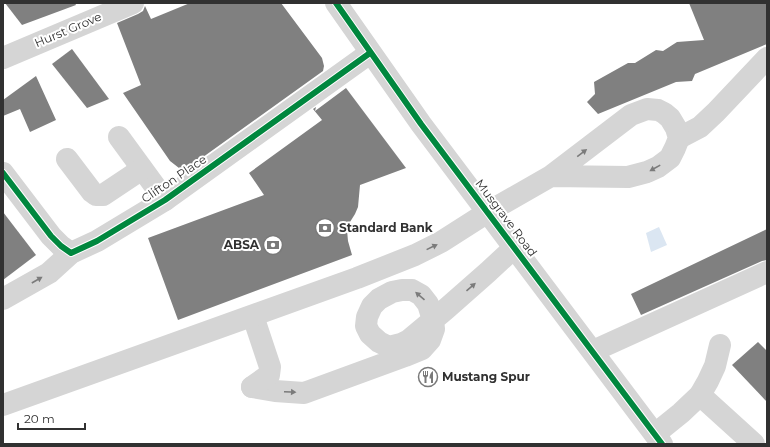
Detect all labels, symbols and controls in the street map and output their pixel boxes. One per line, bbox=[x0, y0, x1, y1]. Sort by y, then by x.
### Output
street label: Hurst Grove bbox=[32, 9, 104, 50]
one-way arrow bbox=[577, 148, 588, 157]
street label: Clifton Place bbox=[138, 151, 209, 206]
one-way arrow bbox=[650, 164, 661, 171]
street label: Musgrave Road bbox=[472, 176, 540, 259]
bank icon: Standard Bank bbox=[314, 217, 336, 239]
place label: Standard Bank bbox=[339, 220, 433, 235]
bank icon: ABSA bbox=[262, 234, 284, 256]
place label: ABSA bbox=[223, 237, 260, 252]
one-way arrow bbox=[426, 244, 438, 250]
one-way arrow bbox=[31, 276, 43, 283]
one-way arrow bbox=[466, 283, 476, 292]
one-way arrow bbox=[415, 292, 425, 301]
restaurant icon: Mustang Spur bbox=[417, 366, 439, 388]
place label: Mustang Spur bbox=[442, 369, 530, 384]
one-way arrow bbox=[284, 389, 296, 396]
scale bar bbox=[18, 405, 85, 431]
text: 20 m bbox=[24, 411, 55, 426]

